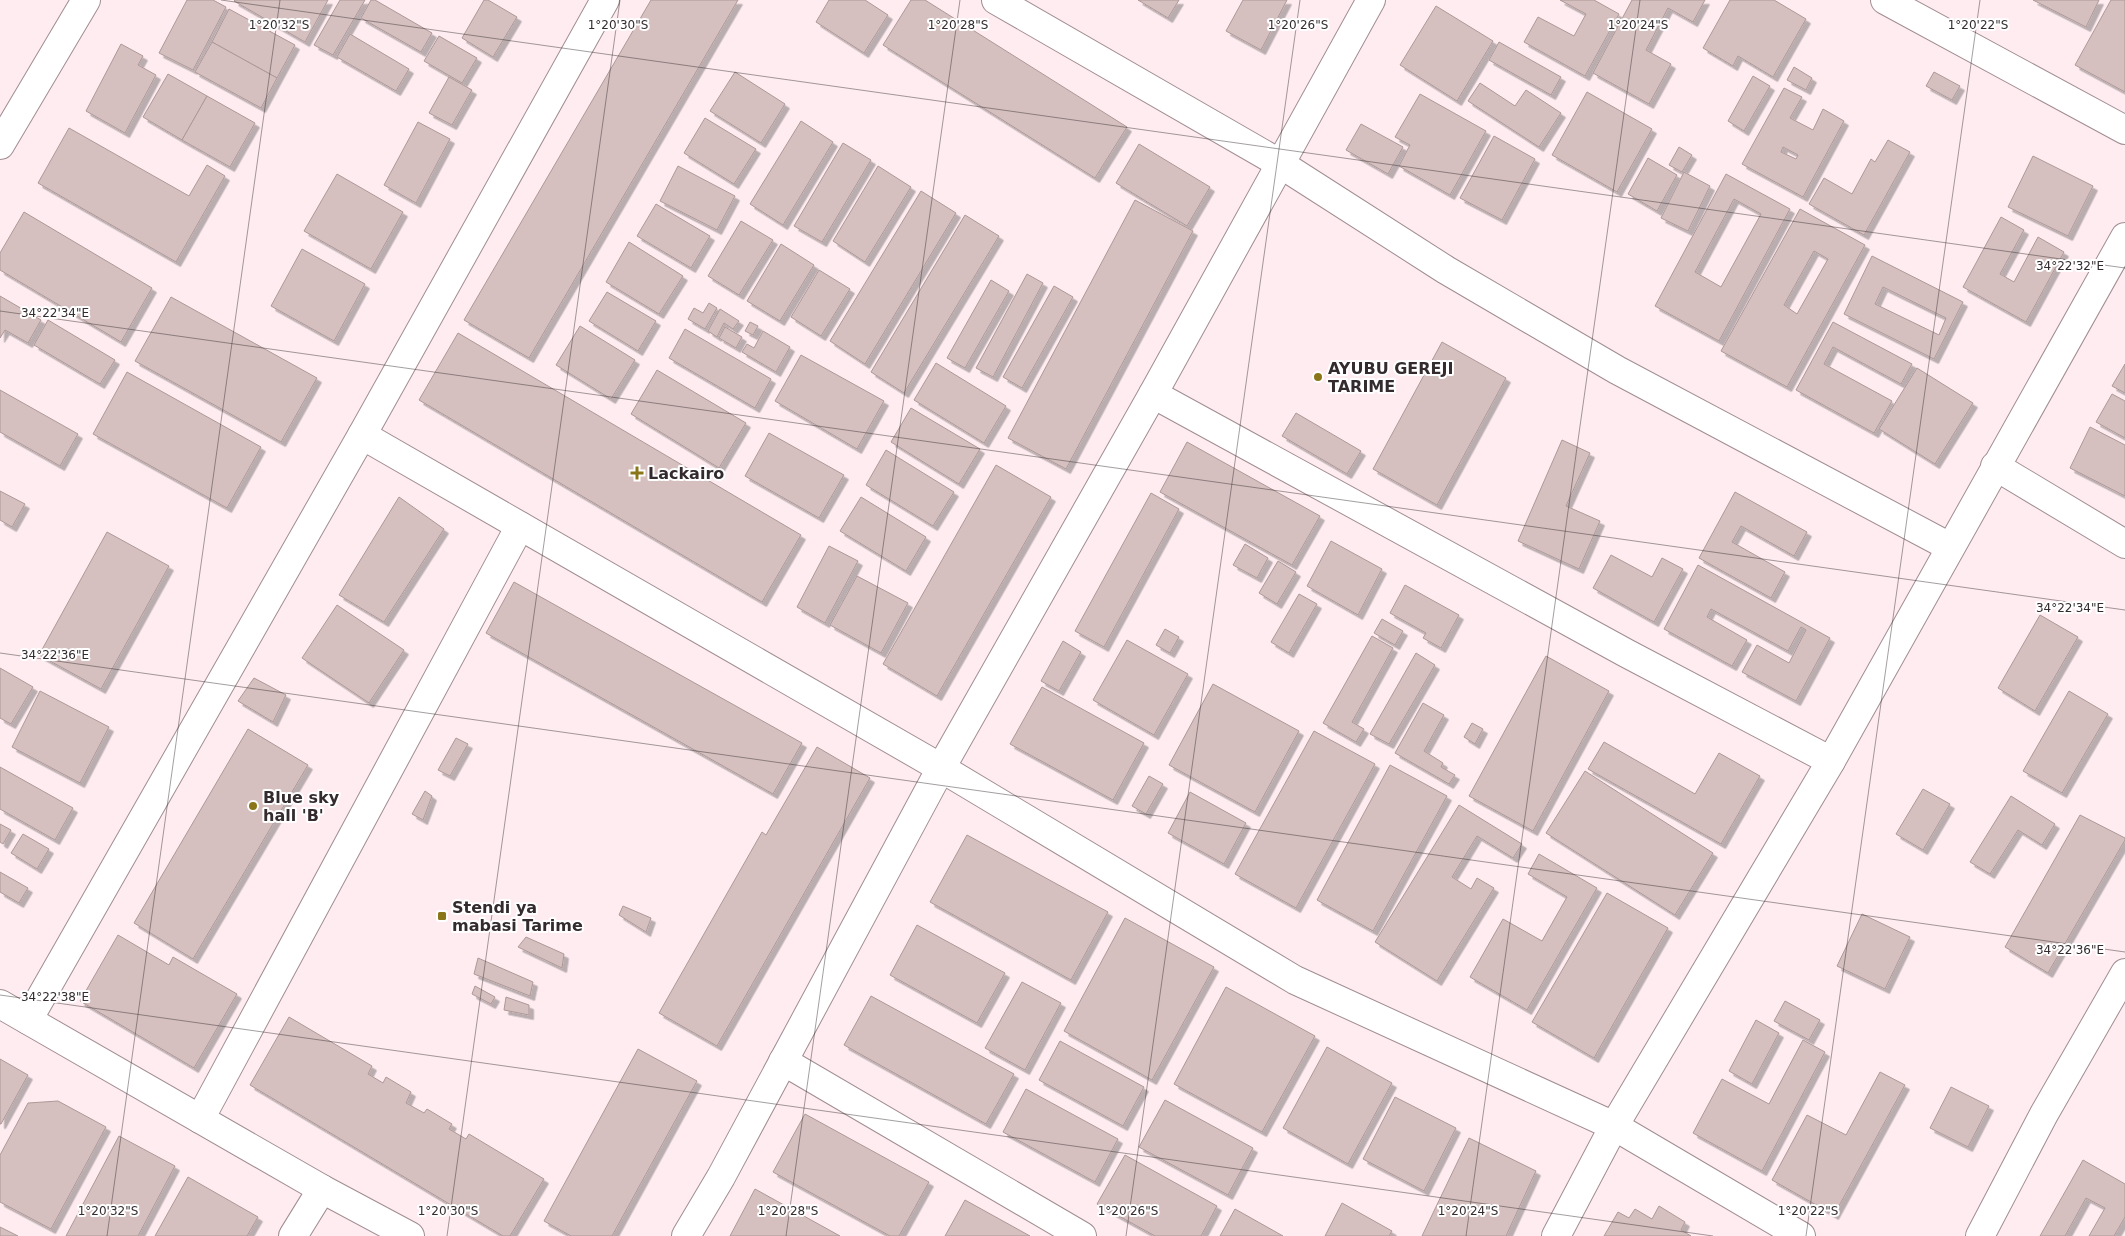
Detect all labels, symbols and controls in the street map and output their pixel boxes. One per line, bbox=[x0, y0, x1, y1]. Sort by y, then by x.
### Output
text: 1°20'32"S bbox=[249, 18, 309, 32]
text: 1°20'30"S bbox=[588, 18, 648, 32]
text: 1°20'28"S bbox=[928, 18, 988, 32]
text: 1°20'26"S bbox=[1268, 18, 1328, 32]
text: 1°20'24"S bbox=[1608, 18, 1668, 32]
text: 1°20'22"S bbox=[1948, 18, 2008, 32]
text: 34°22'32"E bbox=[2036, 259, 2104, 273]
text: 34°22'34"E bbox=[21, 306, 89, 320]
place label: AYUBU GEREJI TARIME bbox=[1328, 359, 1453, 396]
marker: AYUBU GEREJI TARIME bbox=[1312, 371, 1324, 383]
place label: Lackairo bbox=[648, 464, 724, 483]
marker: Lackairo bbox=[630, 466, 644, 480]
text: 34°22'34"E bbox=[2036, 601, 2104, 615]
text: 34°22'36"E bbox=[21, 648, 89, 662]
place label: Blue sky hall 'B' bbox=[263, 788, 340, 825]
marker: Blue sky hall 'B' bbox=[247, 800, 259, 812]
place label: Stendi ya mabasi Tarime bbox=[452, 898, 583, 935]
marker: Stendi ya mabasi Tarime bbox=[436, 910, 448, 922]
text: 34°22'36"E bbox=[2036, 943, 2104, 957]
text: 34°22'38"E bbox=[21, 990, 89, 1004]
text: 1°20'32"S bbox=[78, 1204, 138, 1218]
text: 1°20'30"S bbox=[418, 1204, 478, 1218]
text: 1°20'28"S bbox=[758, 1204, 818, 1218]
text: 1°20'26"S bbox=[1098, 1204, 1158, 1218]
text: 1°20'24"S bbox=[1438, 1204, 1498, 1218]
text: 1°20'22"S bbox=[1778, 1204, 1838, 1218]

